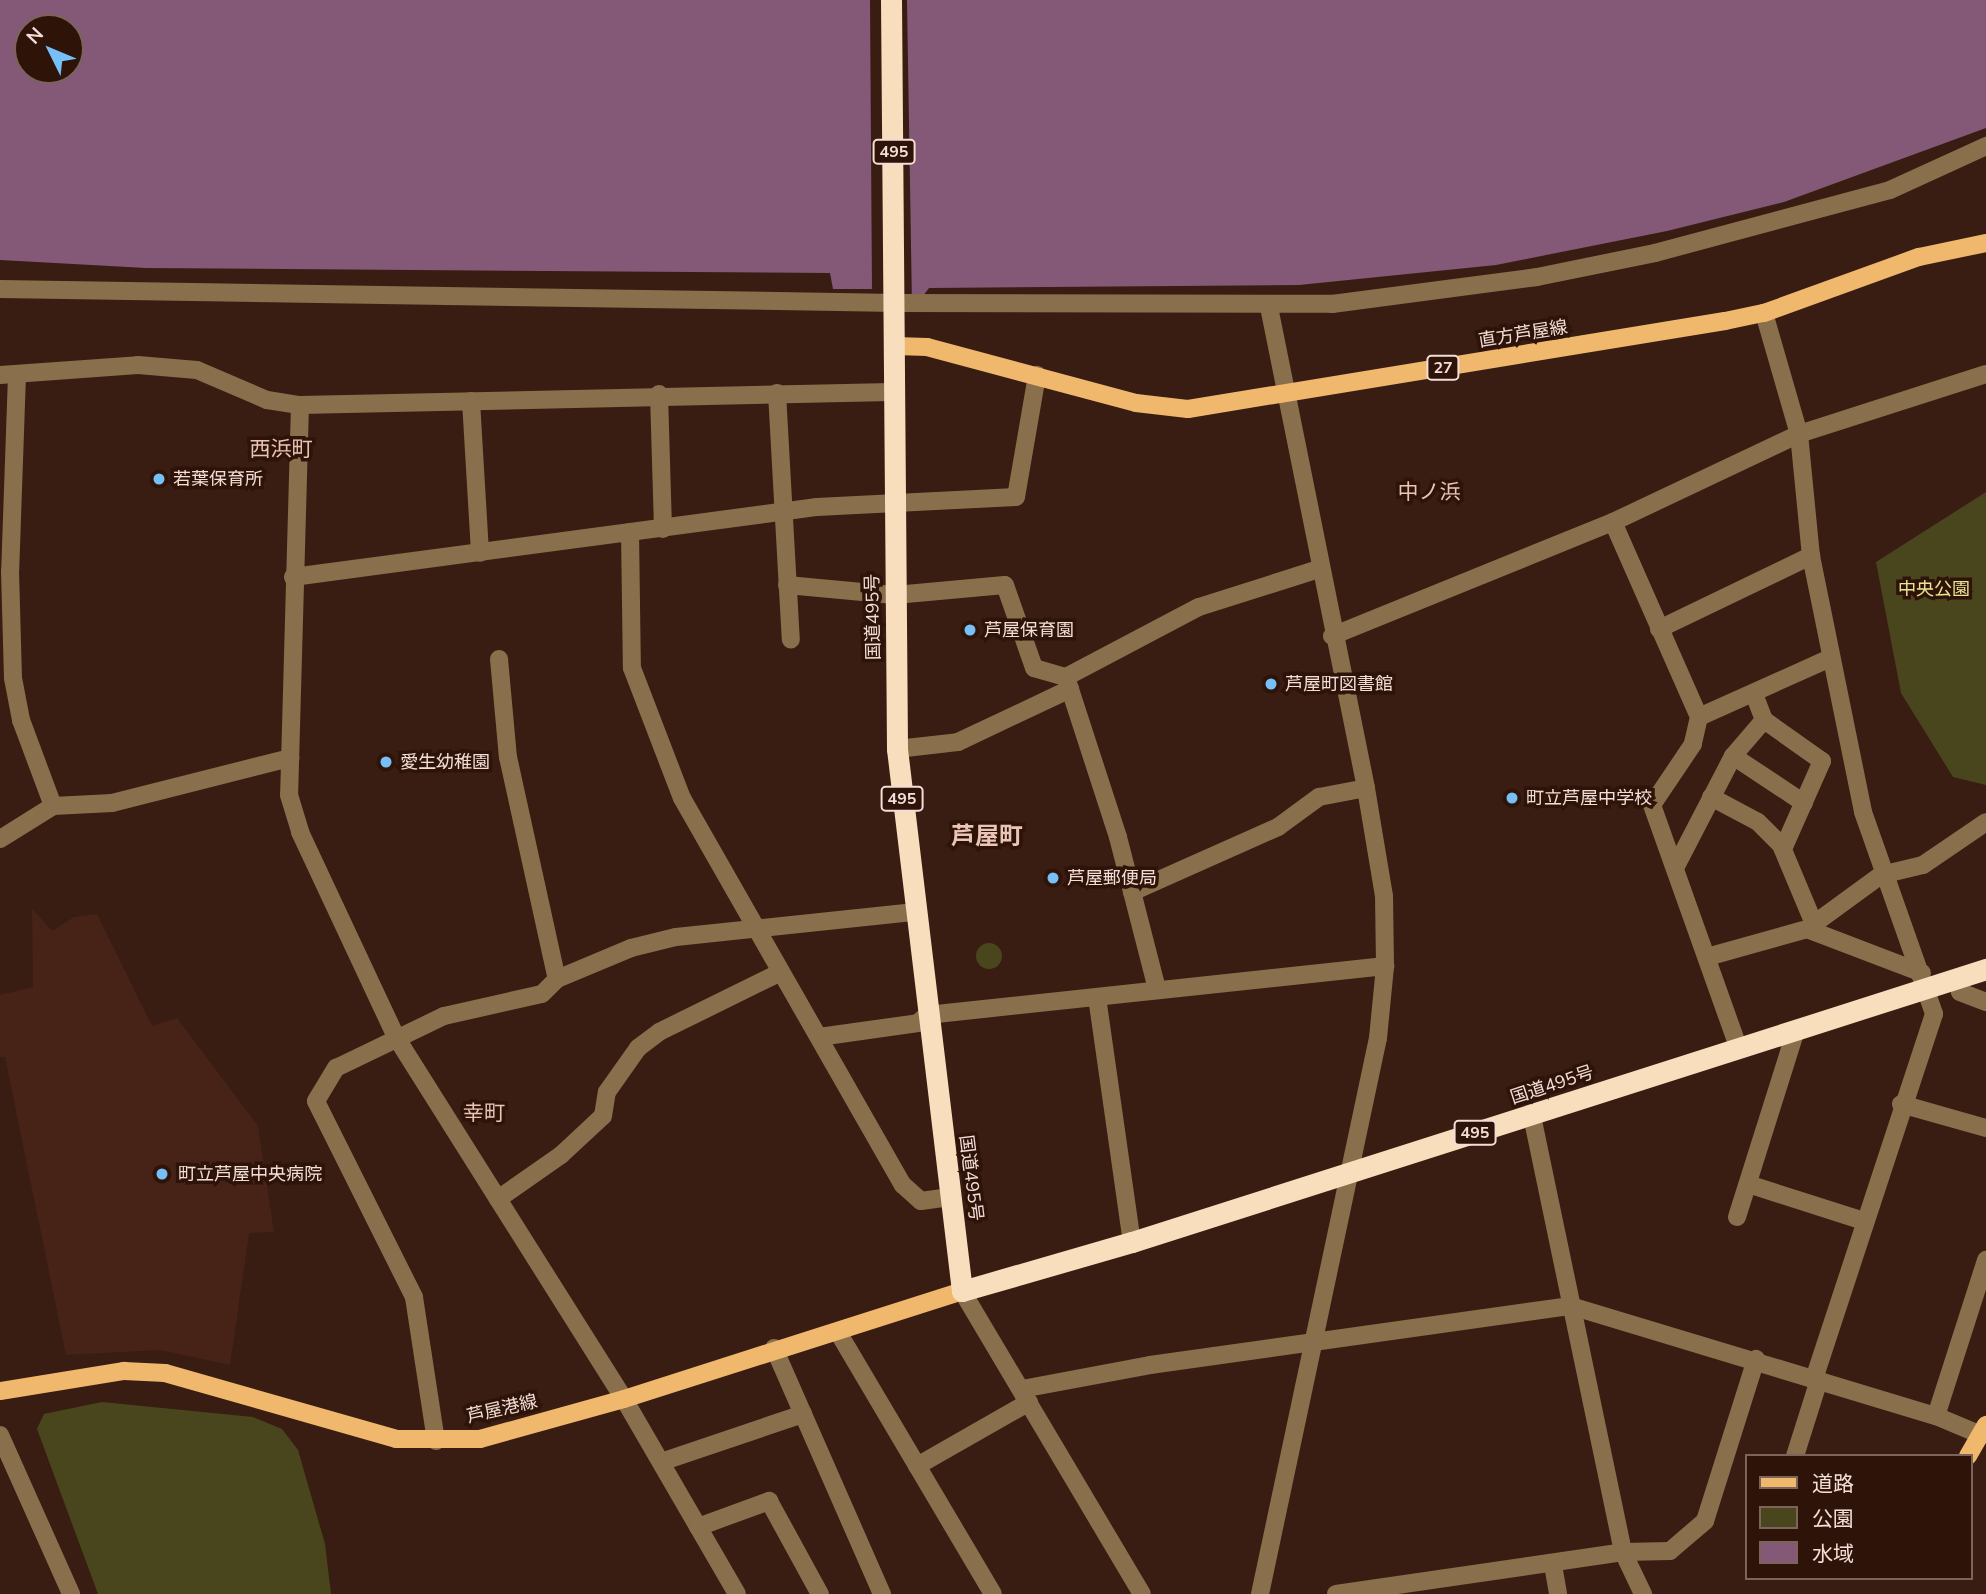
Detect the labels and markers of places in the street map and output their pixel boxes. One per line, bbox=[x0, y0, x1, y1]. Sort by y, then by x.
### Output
place label: 若葉保育所 bbox=[173, 468, 263, 490]
marker: 若葉保育所 bbox=[151, 471, 167, 487]
place label: 芦屋保育園 bbox=[984, 619, 1074, 641]
marker: 芦屋保育園 bbox=[962, 622, 978, 638]
place label: 芦屋町図書館 bbox=[1285, 673, 1393, 695]
marker: 芦屋町図書館 bbox=[1263, 676, 1279, 692]
place label: 愛生幼稚園 bbox=[400, 751, 490, 773]
marker: 愛生幼稚園 bbox=[378, 754, 394, 770]
place label: 町立芦屋中学校 bbox=[1526, 787, 1652, 809]
marker: 町立芦屋中学校 bbox=[1504, 790, 1520, 806]
place label: 芦屋郵便局 bbox=[1067, 867, 1157, 889]
marker: 芦屋郵便局 bbox=[1045, 870, 1061, 886]
place label: 町立芦屋中央病院 bbox=[178, 1163, 322, 1185]
marker: 町立芦屋中央病院 bbox=[152, 1164, 172, 1184]

